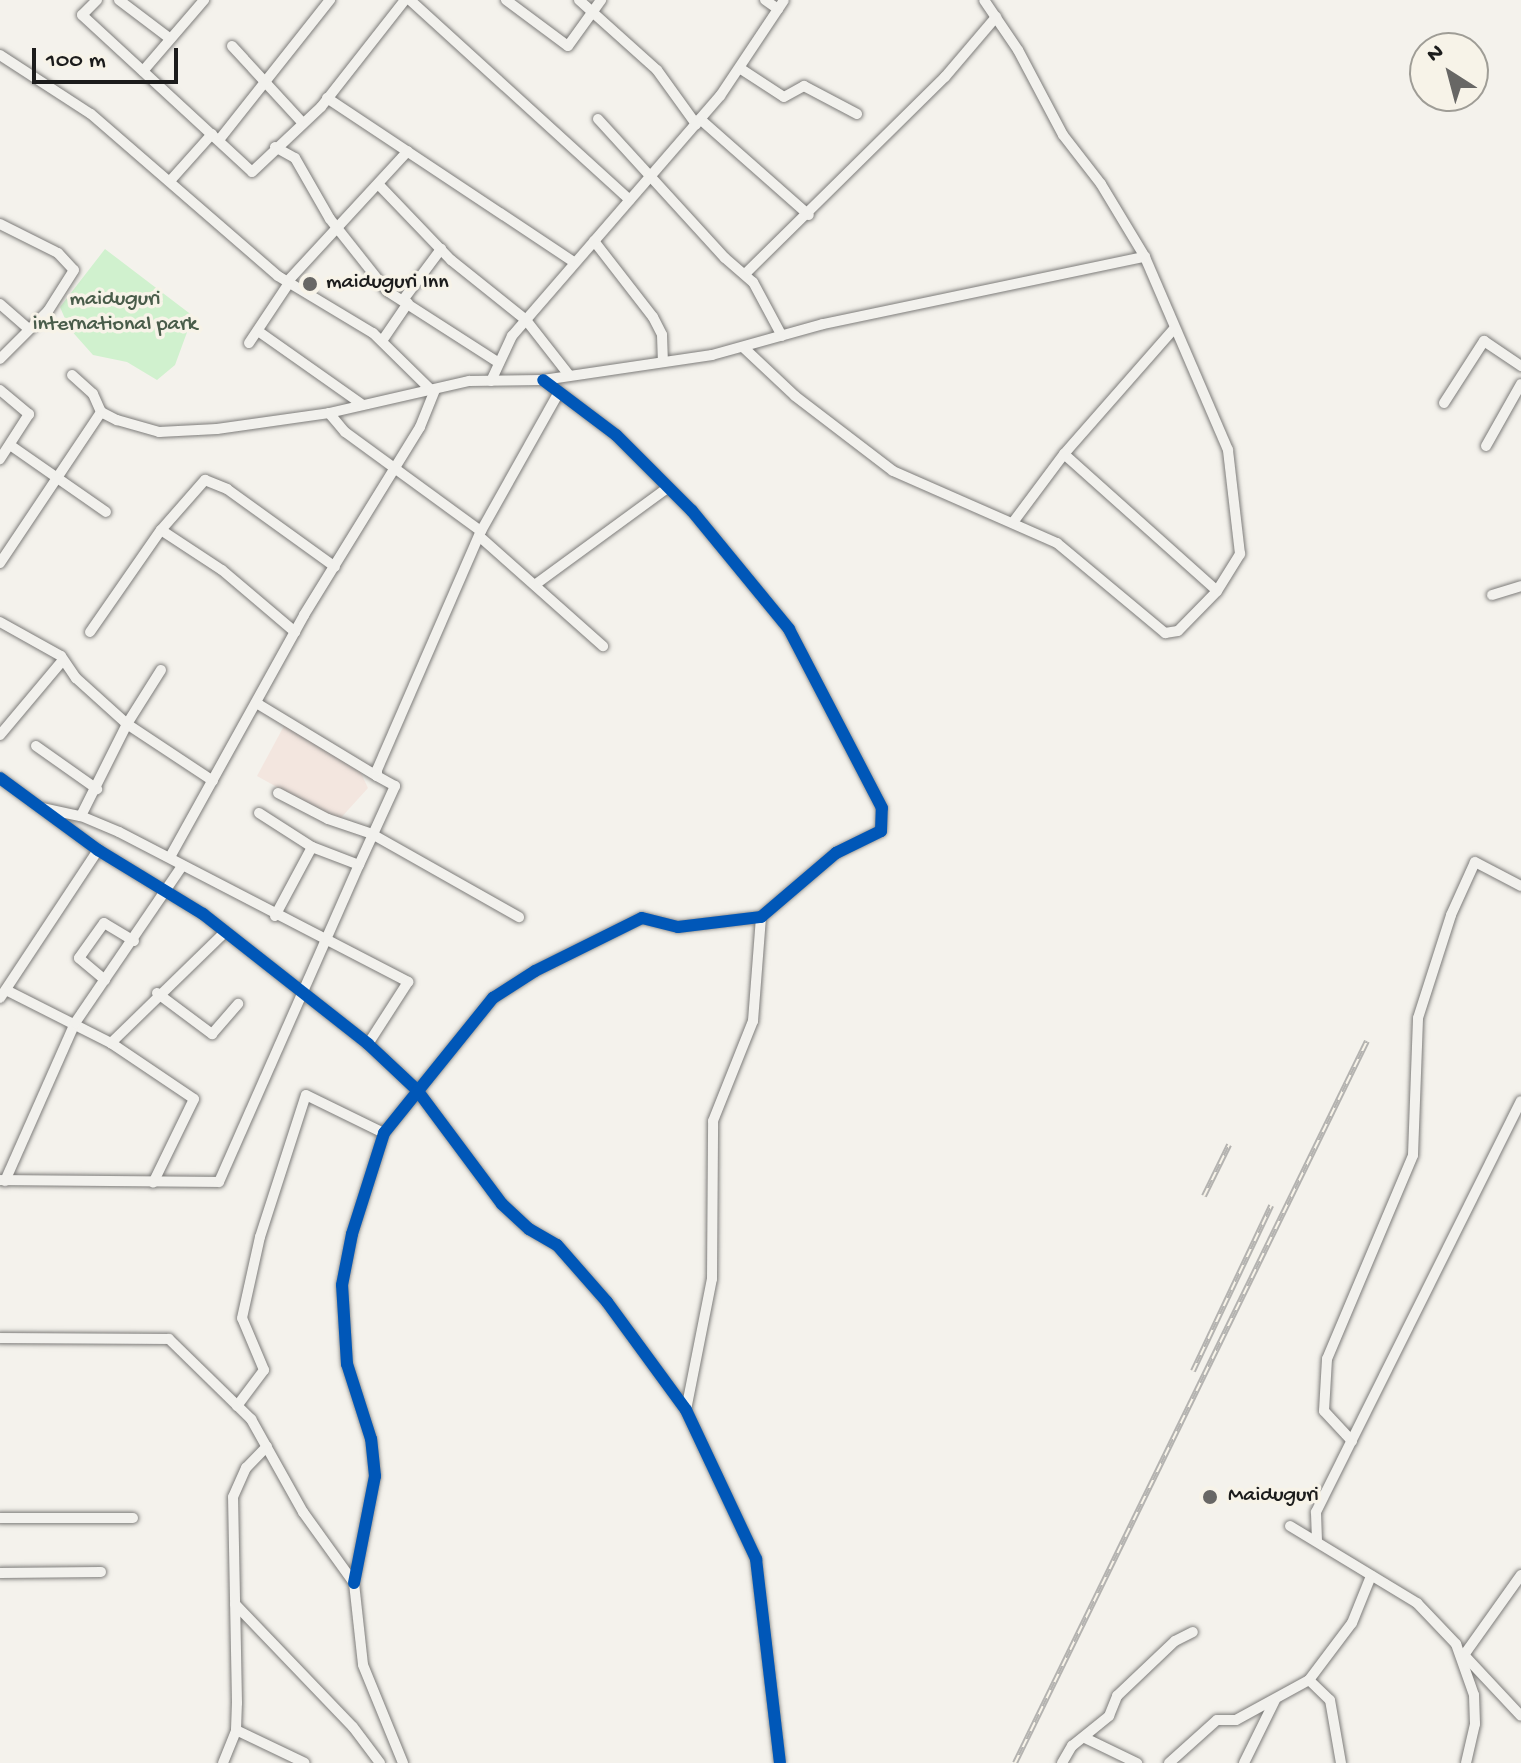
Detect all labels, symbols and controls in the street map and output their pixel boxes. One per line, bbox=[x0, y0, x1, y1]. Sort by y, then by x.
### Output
scale bar bbox=[36, 32, 182, 82]
north arrow bbox=[1409, 32, 1489, 112]
text: N bbox=[1423, 39, 1450, 69]
text: 100 m bbox=[46, 47, 106, 76]
place label: maiduguri Inn bbox=[326, 271, 449, 297]
marker: maiduguri Inn bbox=[301, 275, 319, 293]
park label: maiduguri international park bbox=[33, 287, 197, 338]
place label: Maiduguri bbox=[1228, 1484, 1319, 1510]
marker: Maiduguri bbox=[1199, 1486, 1221, 1508]

